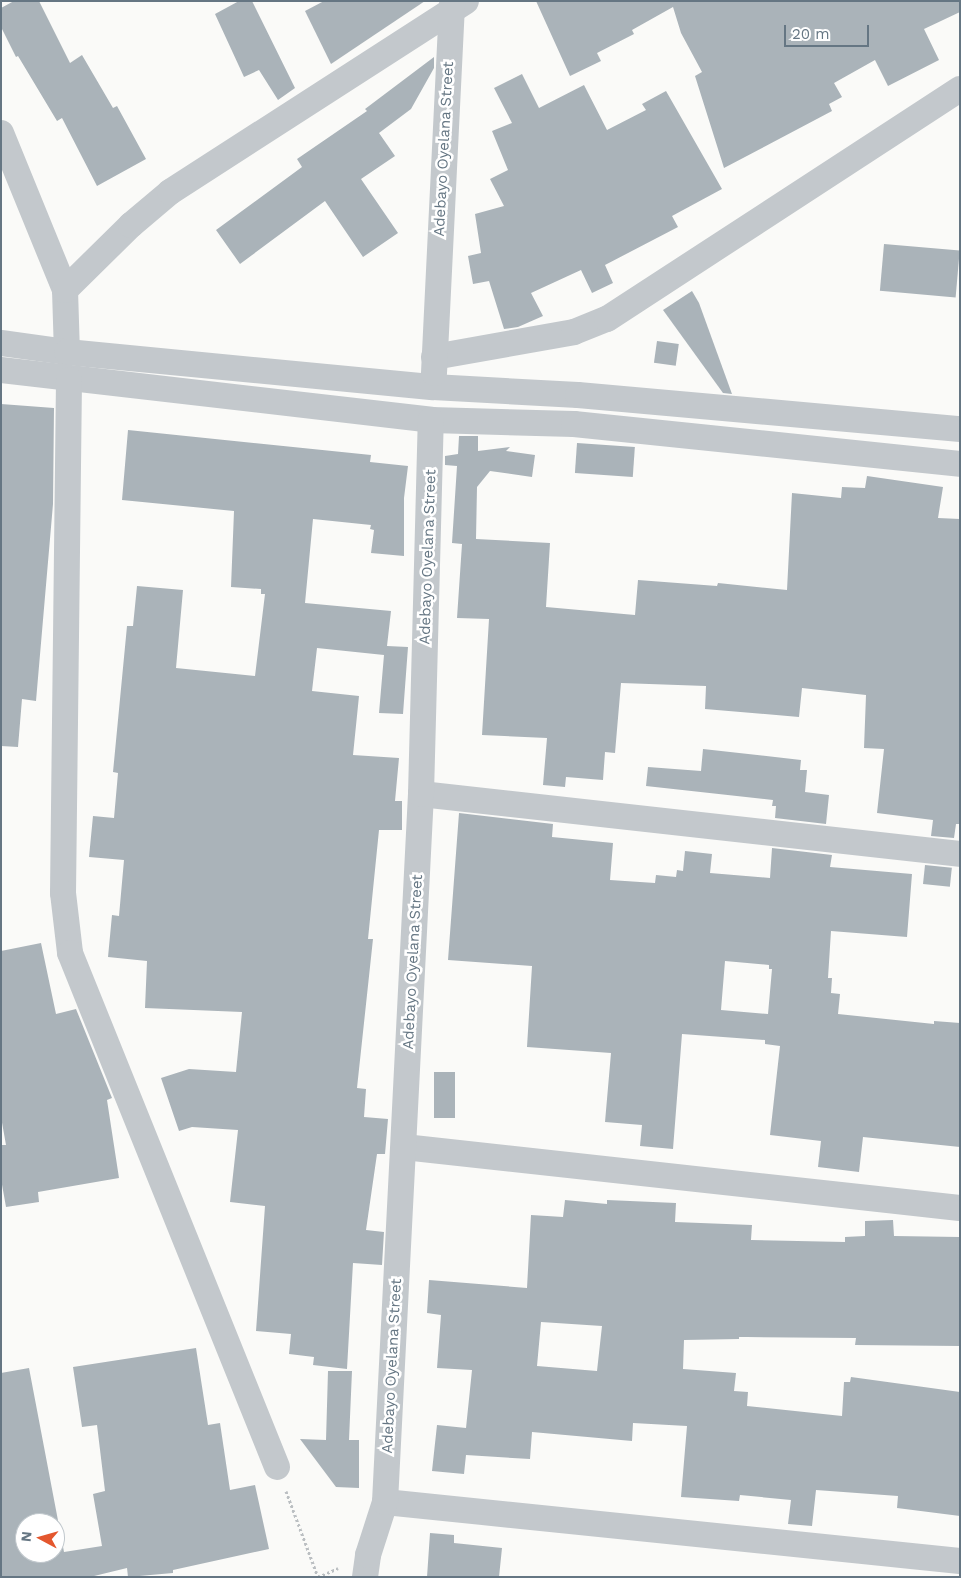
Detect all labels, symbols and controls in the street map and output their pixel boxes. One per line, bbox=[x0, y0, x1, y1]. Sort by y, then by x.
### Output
scale bar bbox=[786, 15, 871, 47]
text: 20 m bbox=[792, 25, 830, 43]
street label: Adebayo Oyelana Street bbox=[430, 61, 458, 237]
street label: Adebayo Oyelana Street bbox=[416, 469, 440, 645]
street label: Adebayo Oyelana Street bbox=[399, 874, 427, 1050]
street label: Adebayo Oyelana Street bbox=[378, 1278, 406, 1454]
north arrow bbox=[15, 1513, 65, 1563]
text: N bbox=[18, 1531, 35, 1543]

